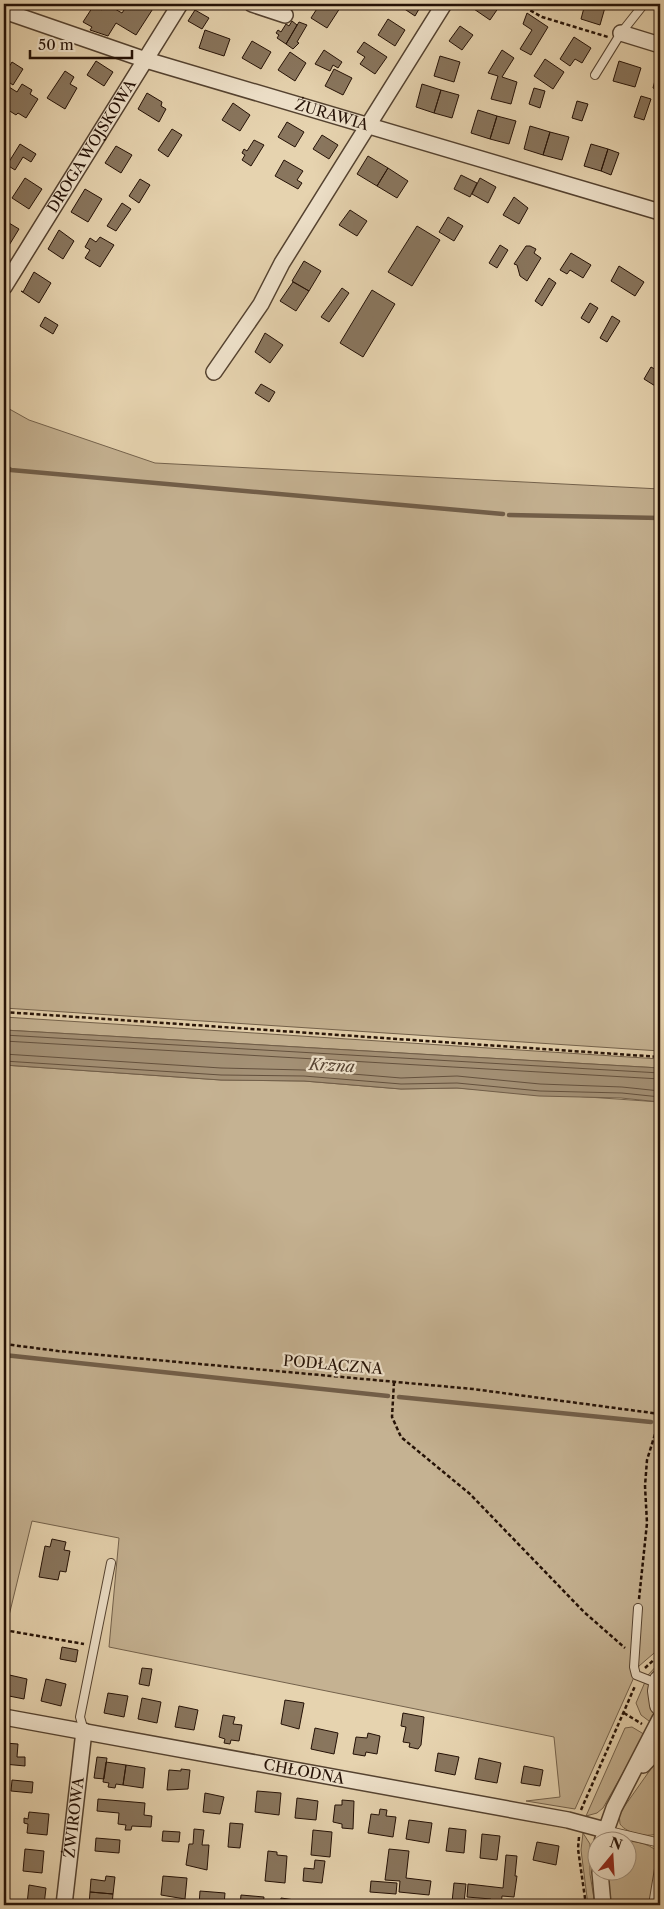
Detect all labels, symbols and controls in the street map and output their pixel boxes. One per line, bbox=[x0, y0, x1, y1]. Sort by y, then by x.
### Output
scale bar bbox=[30, 28, 132, 60]
text: 50 m bbox=[38, 35, 74, 54]
street label: DROGA WOJSKOWA bbox=[43, 75, 140, 216]
street label: ŻURAWIA bbox=[293, 95, 372, 135]
water label: Krzna bbox=[307, 1054, 356, 1076]
street label: PODŁĄCZNA bbox=[282, 1351, 384, 1378]
street label: CHŁODNA bbox=[262, 1755, 347, 1788]
street label: ŻWIROWA bbox=[59, 1775, 88, 1859]
north arrow bbox=[586, 1832, 636, 1882]
text: N bbox=[607, 1833, 625, 1854]

